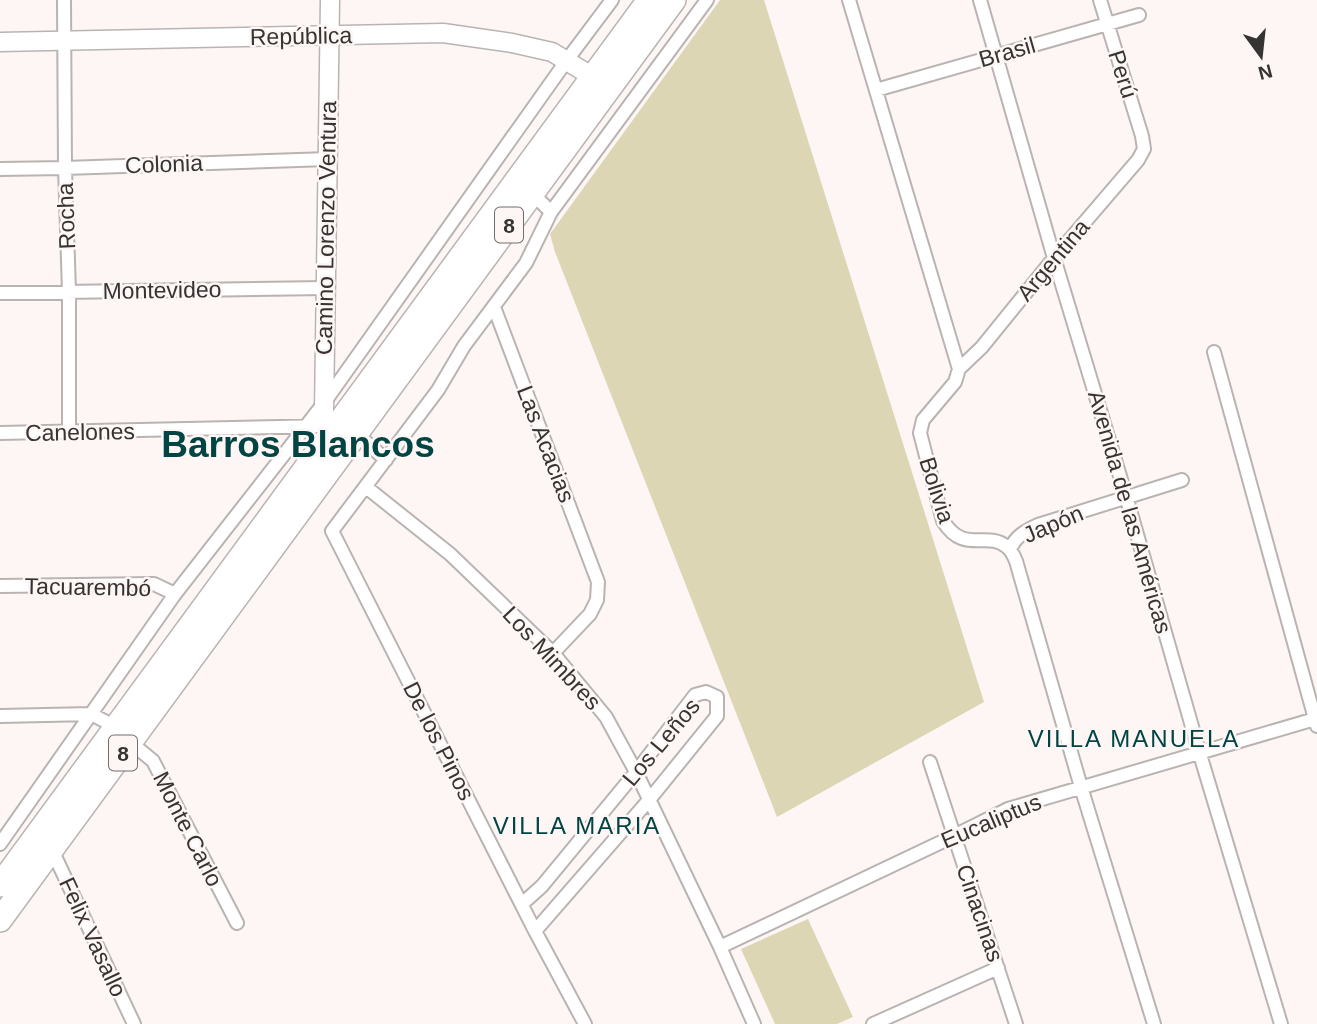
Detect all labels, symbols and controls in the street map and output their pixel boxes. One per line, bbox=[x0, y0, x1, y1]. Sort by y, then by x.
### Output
north arrow bbox=[1226, 21, 1296, 91]
street label: República bbox=[250, 22, 353, 50]
street label: Brasil bbox=[976, 32, 1038, 72]
street label: Perú bbox=[1103, 47, 1143, 101]
text: N bbox=[1256, 60, 1275, 84]
street label: Camino Lorenzo Ventura bbox=[311, 100, 341, 355]
street label: Colonia bbox=[125, 150, 204, 178]
street label: Rocha bbox=[52, 182, 80, 250]
road number: 8 bbox=[495, 208, 523, 243]
street label: Argentina bbox=[1011, 214, 1095, 306]
street label: Montevideo bbox=[102, 276, 222, 304]
street label: Las Acacias bbox=[512, 382, 580, 506]
street label: Avenida de las Américas bbox=[1083, 388, 1177, 636]
street label: Canelones bbox=[25, 418, 135, 446]
district label: Barros Blancos bbox=[161, 424, 435, 465]
street label: Bolivia bbox=[914, 454, 960, 526]
street label: Japón bbox=[1019, 500, 1087, 548]
street label: Tacuarembó bbox=[24, 573, 152, 601]
street label: Los Mimbres bbox=[498, 601, 606, 715]
street label: De los Pinos bbox=[398, 678, 480, 804]
street label: Los Leños bbox=[617, 693, 705, 791]
district label: VILLA MANUELA bbox=[1028, 725, 1240, 752]
road number: 8 bbox=[109, 736, 137, 770]
street label: Monte Carlo bbox=[148, 767, 228, 891]
street label: Eucaliptus bbox=[937, 788, 1045, 854]
district label: VILLA MARIA bbox=[493, 812, 661, 839]
street label: Cinacinas bbox=[951, 861, 1009, 965]
street label: Felix Vasallo bbox=[54, 873, 132, 1001]

